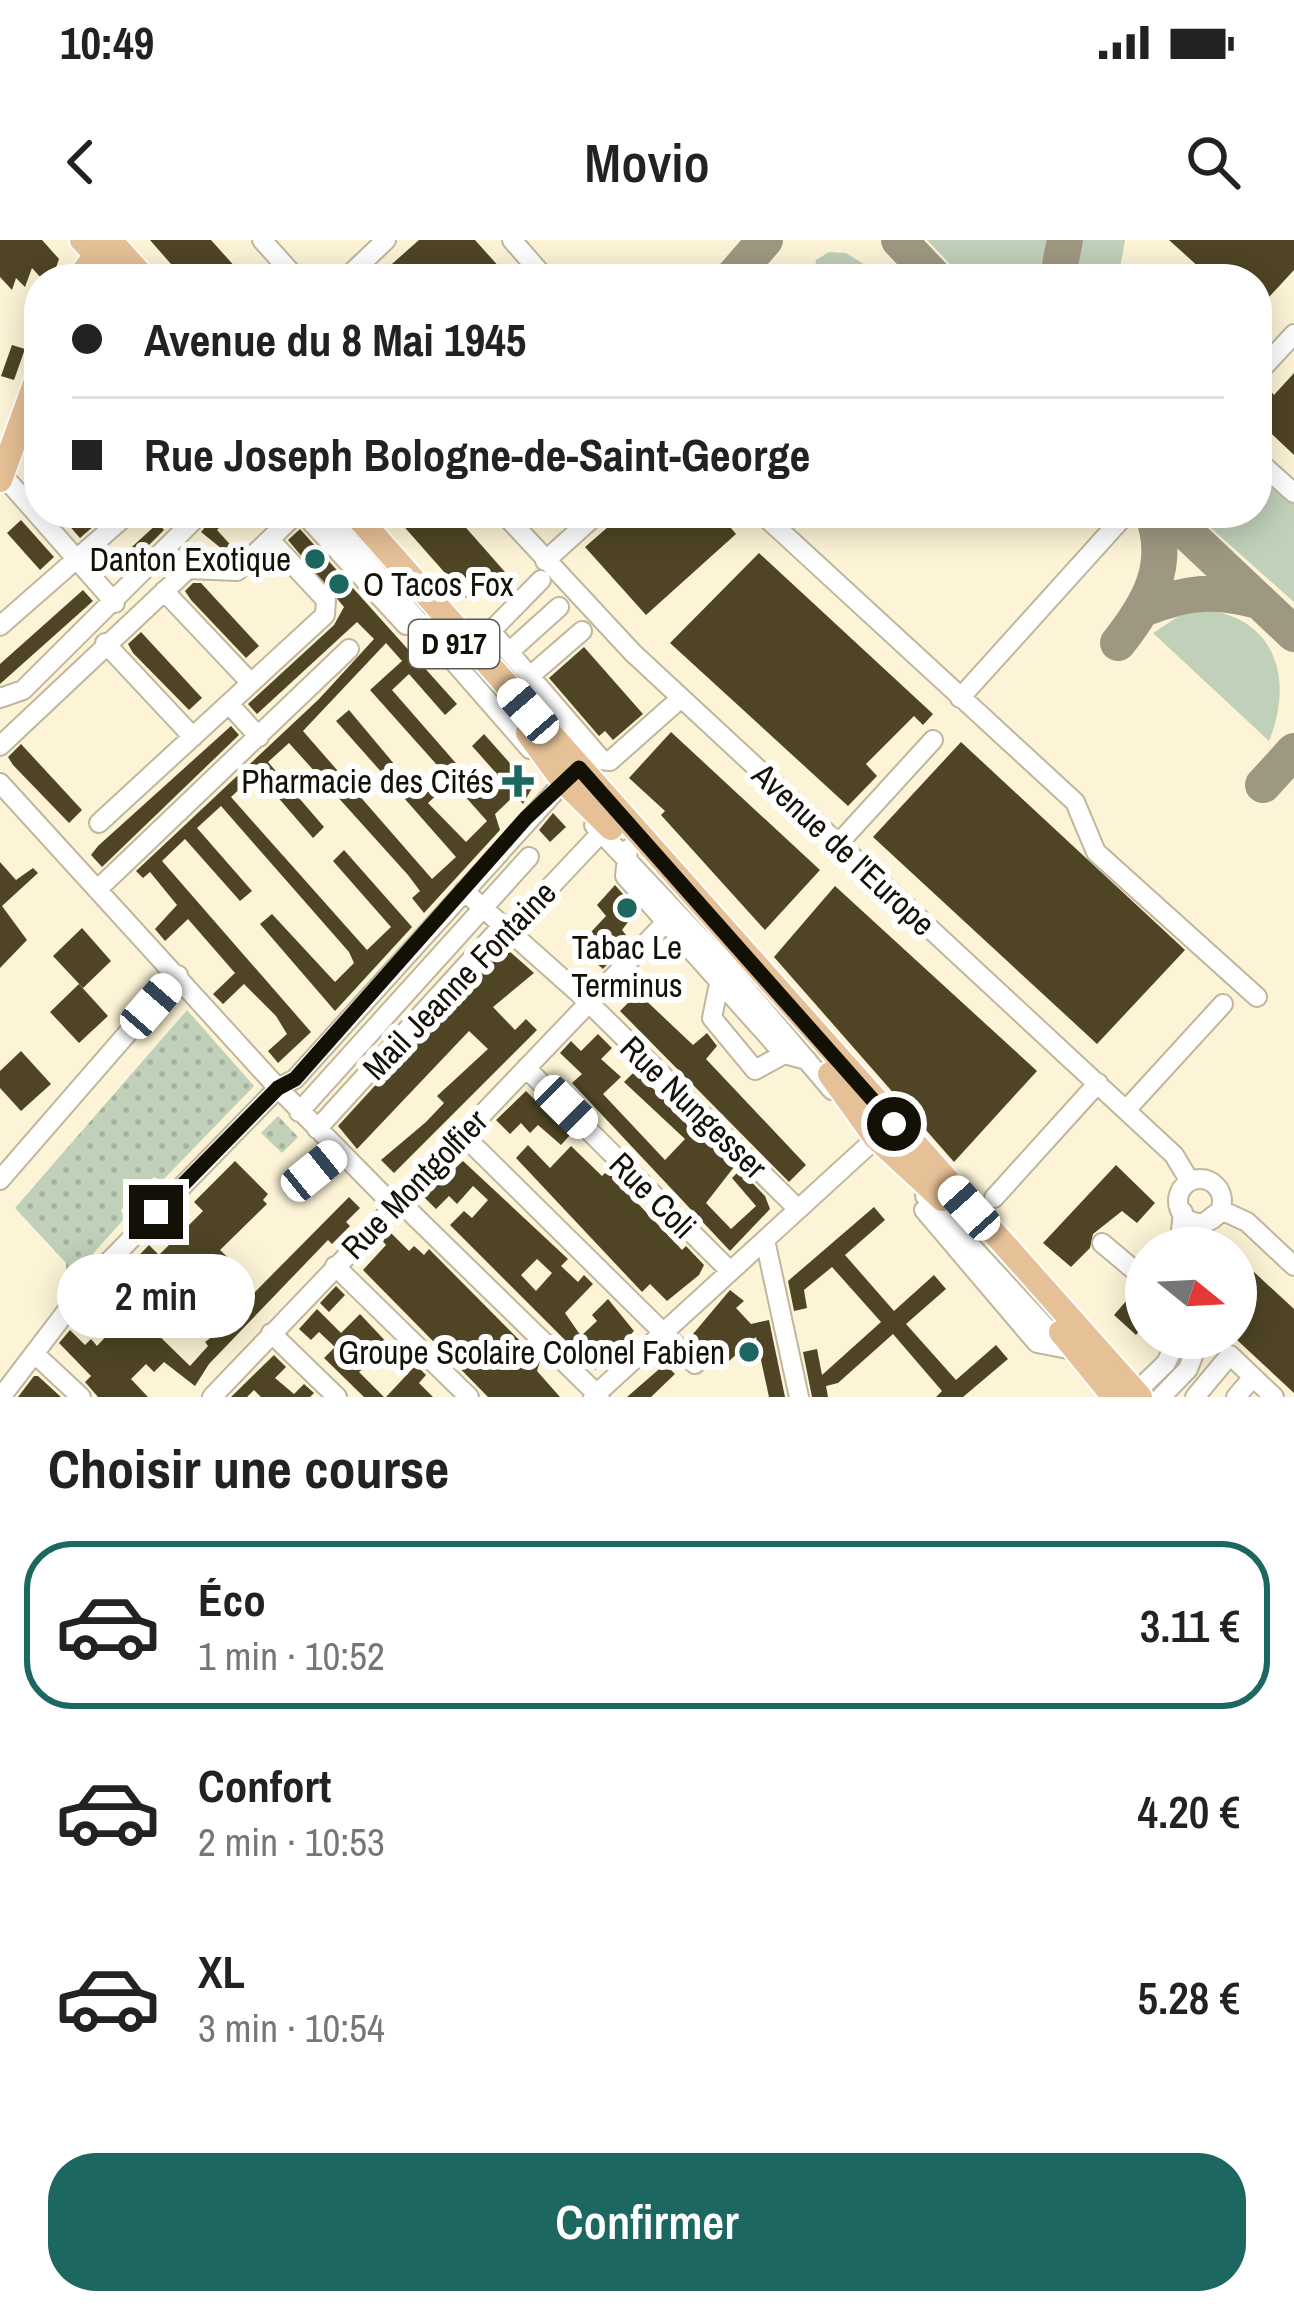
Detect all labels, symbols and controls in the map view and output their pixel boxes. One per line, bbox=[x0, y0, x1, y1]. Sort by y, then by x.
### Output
text: 10:49 bbox=[60, 12, 154, 73]
text: Movio bbox=[584, 126, 710, 199]
icon: back bbox=[48, 129, 114, 195]
icon: search bbox=[1180, 129, 1246, 195]
text: Avenue du 8 Mai 1945 bbox=[144, 309, 526, 370]
text: Rue Joseph Bologne-de-Saint-George bbox=[144, 424, 810, 485]
place label: Danton Exotique bbox=[89, 537, 291, 581]
marker: Danton Exotique bbox=[302, 546, 328, 572]
place label: O Tacos Fox bbox=[363, 562, 514, 606]
marker: O Tacos Fox bbox=[326, 571, 352, 597]
road number: D 917 bbox=[409, 620, 499, 668]
car bbox=[491, 672, 565, 750]
street label: Avenue de l'Europe bbox=[742, 752, 945, 945]
place label: Pharmacie des Cités bbox=[241, 759, 494, 803]
marker: Pharmacie des Cités bbox=[505, 768, 531, 794]
street label: Mail Jeanne Fontaine bbox=[353, 871, 565, 1089]
marker: Tabac Le Terminus bbox=[614, 895, 640, 921]
place label: Tabac Le Terminus bbox=[571, 925, 683, 1007]
car bbox=[114, 967, 188, 1045]
street label: Rue Nungesser bbox=[611, 1026, 777, 1188]
car bbox=[528, 1069, 604, 1145]
route start bbox=[867, 1097, 921, 1151]
street label: Rue Montgolfier bbox=[331, 1099, 497, 1269]
car bbox=[275, 1134, 353, 1208]
street label: Rue Coli bbox=[600, 1142, 706, 1248]
car bbox=[932, 1169, 1006, 1247]
route end bbox=[129, 1185, 183, 1239]
north arrow bbox=[1125, 1227, 1257, 1359]
map controls bbox=[1125, 1227, 1257, 1359]
callout: 2 min bbox=[57, 1254, 255, 1338]
text: 2 min bbox=[115, 1270, 197, 1322]
place label: Groupe Scolaire Colonel Fabien bbox=[338, 1330, 725, 1374]
marker: Groupe Scolaire Colonel Fabien bbox=[736, 1339, 762, 1365]
text: Choisir une course bbox=[48, 1432, 449, 1505]
text: Éco bbox=[198, 1569, 266, 1630]
icon: car bbox=[54, 1571, 162, 1679]
text: 3.11 € bbox=[1140, 1595, 1240, 1656]
text: 1 min · 10:52 bbox=[198, 1630, 385, 1682]
text: Confort bbox=[198, 1755, 331, 1816]
icon: car bbox=[54, 1757, 162, 1865]
text: 4.20 € bbox=[1137, 1781, 1240, 1842]
text: 2 min · 10:53 bbox=[198, 1816, 385, 1868]
text: XL bbox=[198, 1941, 245, 2002]
icon: car bbox=[54, 1943, 162, 2051]
text: 5.28 € bbox=[1137, 1967, 1240, 2028]
text: 3 min · 10:54 bbox=[198, 2002, 385, 2054]
button: Confirmer bbox=[48, 2153, 1246, 2291]

